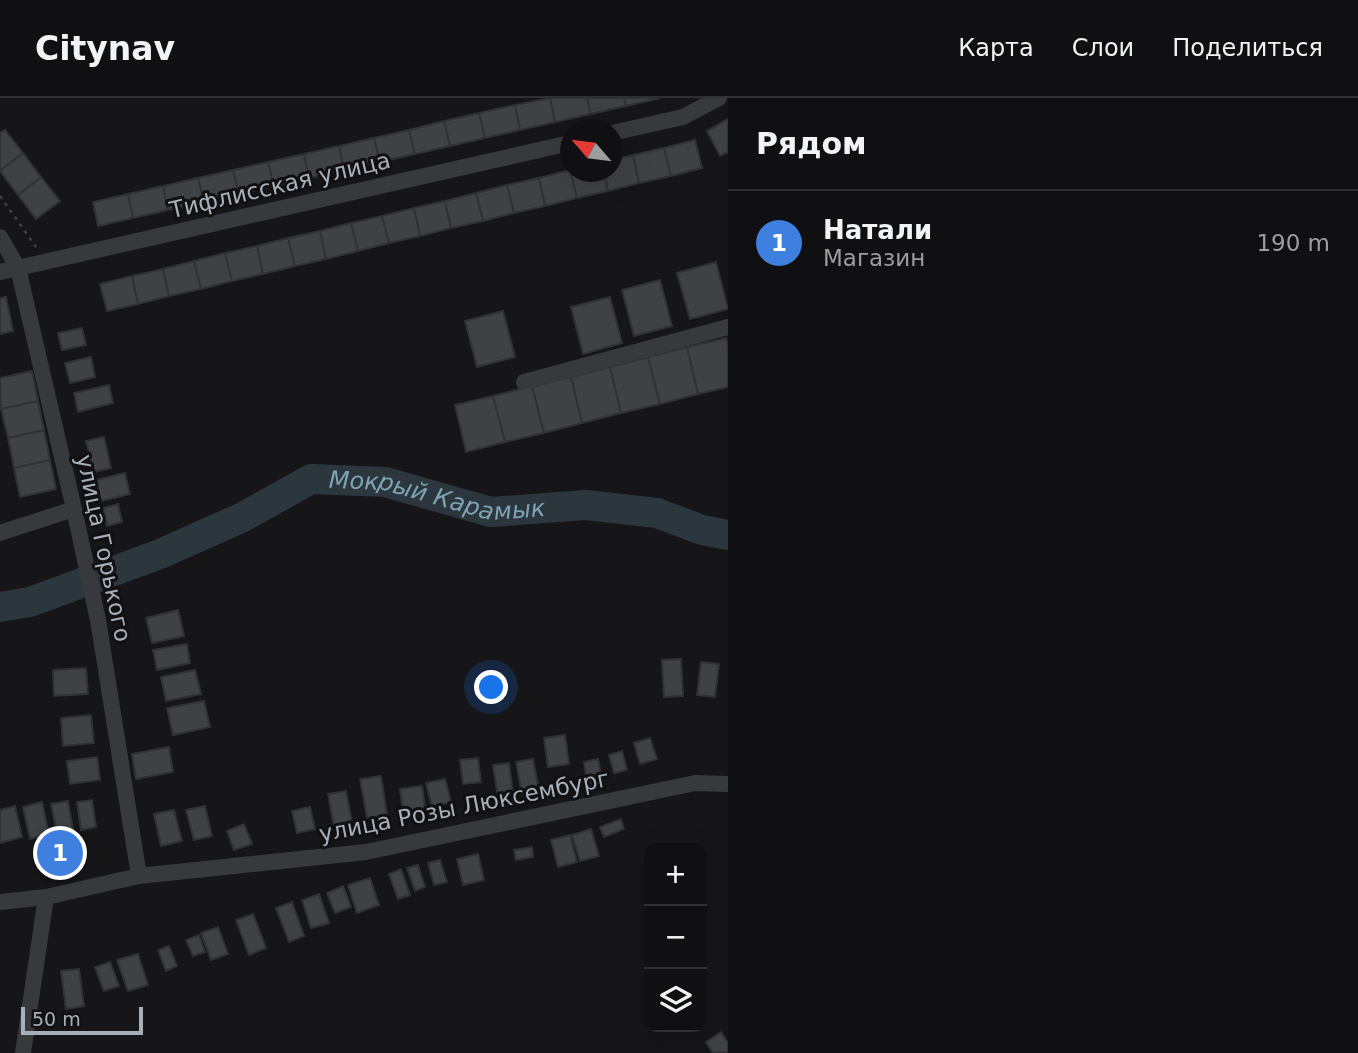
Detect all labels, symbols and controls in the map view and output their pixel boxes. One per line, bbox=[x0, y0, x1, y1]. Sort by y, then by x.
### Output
text: Citynav bbox=[35, 29, 175, 68]
text: Карта bbox=[958, 34, 1034, 62]
text: Слои bbox=[1072, 34, 1134, 62]
text: Поделиться bbox=[1172, 34, 1323, 62]
north arrow bbox=[560, 119, 623, 182]
text: Рядом bbox=[756, 126, 867, 161]
street label: Тифлисская улица bbox=[166, 147, 393, 223]
text: Натали bbox=[823, 215, 932, 245]
text: 1 bbox=[771, 230, 787, 256]
text: 190 m bbox=[1256, 230, 1330, 256]
text: Магазин bbox=[823, 245, 925, 271]
street label: улица Горького bbox=[71, 452, 137, 644]
water label: Мокрый Карамык bbox=[328, 466, 547, 526]
your location bbox=[474, 670, 508, 704]
street label: улица Розы Люксембург bbox=[317, 765, 611, 847]
pin: 1 bbox=[37, 827, 83, 879]
map controls bbox=[644, 843, 707, 1032]
button: + bbox=[644, 843, 707, 906]
button: − bbox=[644, 906, 707, 969]
button: layers bbox=[644, 969, 707, 1032]
scale bar bbox=[21, 1004, 144, 1036]
text: 50 m bbox=[32, 1008, 81, 1030]

